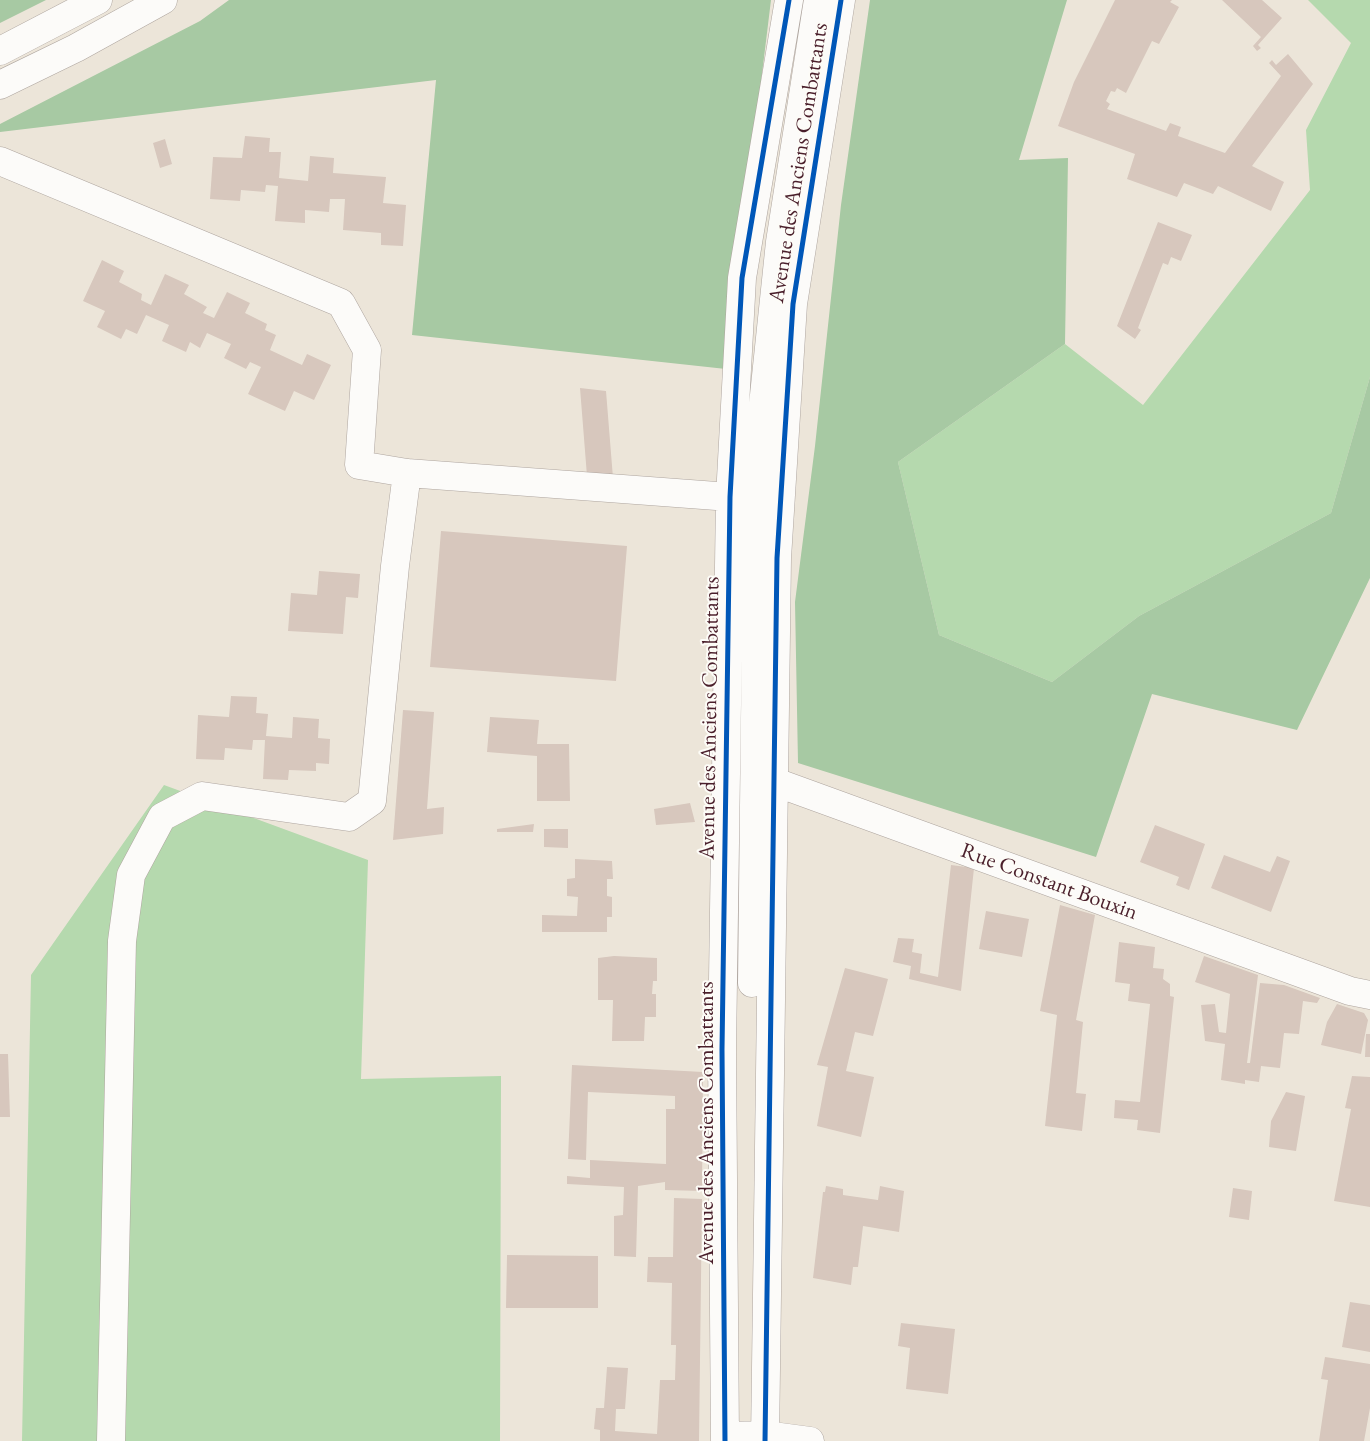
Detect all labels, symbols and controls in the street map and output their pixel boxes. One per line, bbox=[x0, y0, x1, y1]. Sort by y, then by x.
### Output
street label: Avenue des Anciens Combattants bbox=[764, 21, 834, 305]
street label: Avenue des Anciens Combattants bbox=[694, 576, 726, 860]
street label: Rue Constant Bouxin bbox=[957, 838, 1141, 926]
street label: Avenue des Anciens Combattants bbox=[694, 981, 720, 1265]

